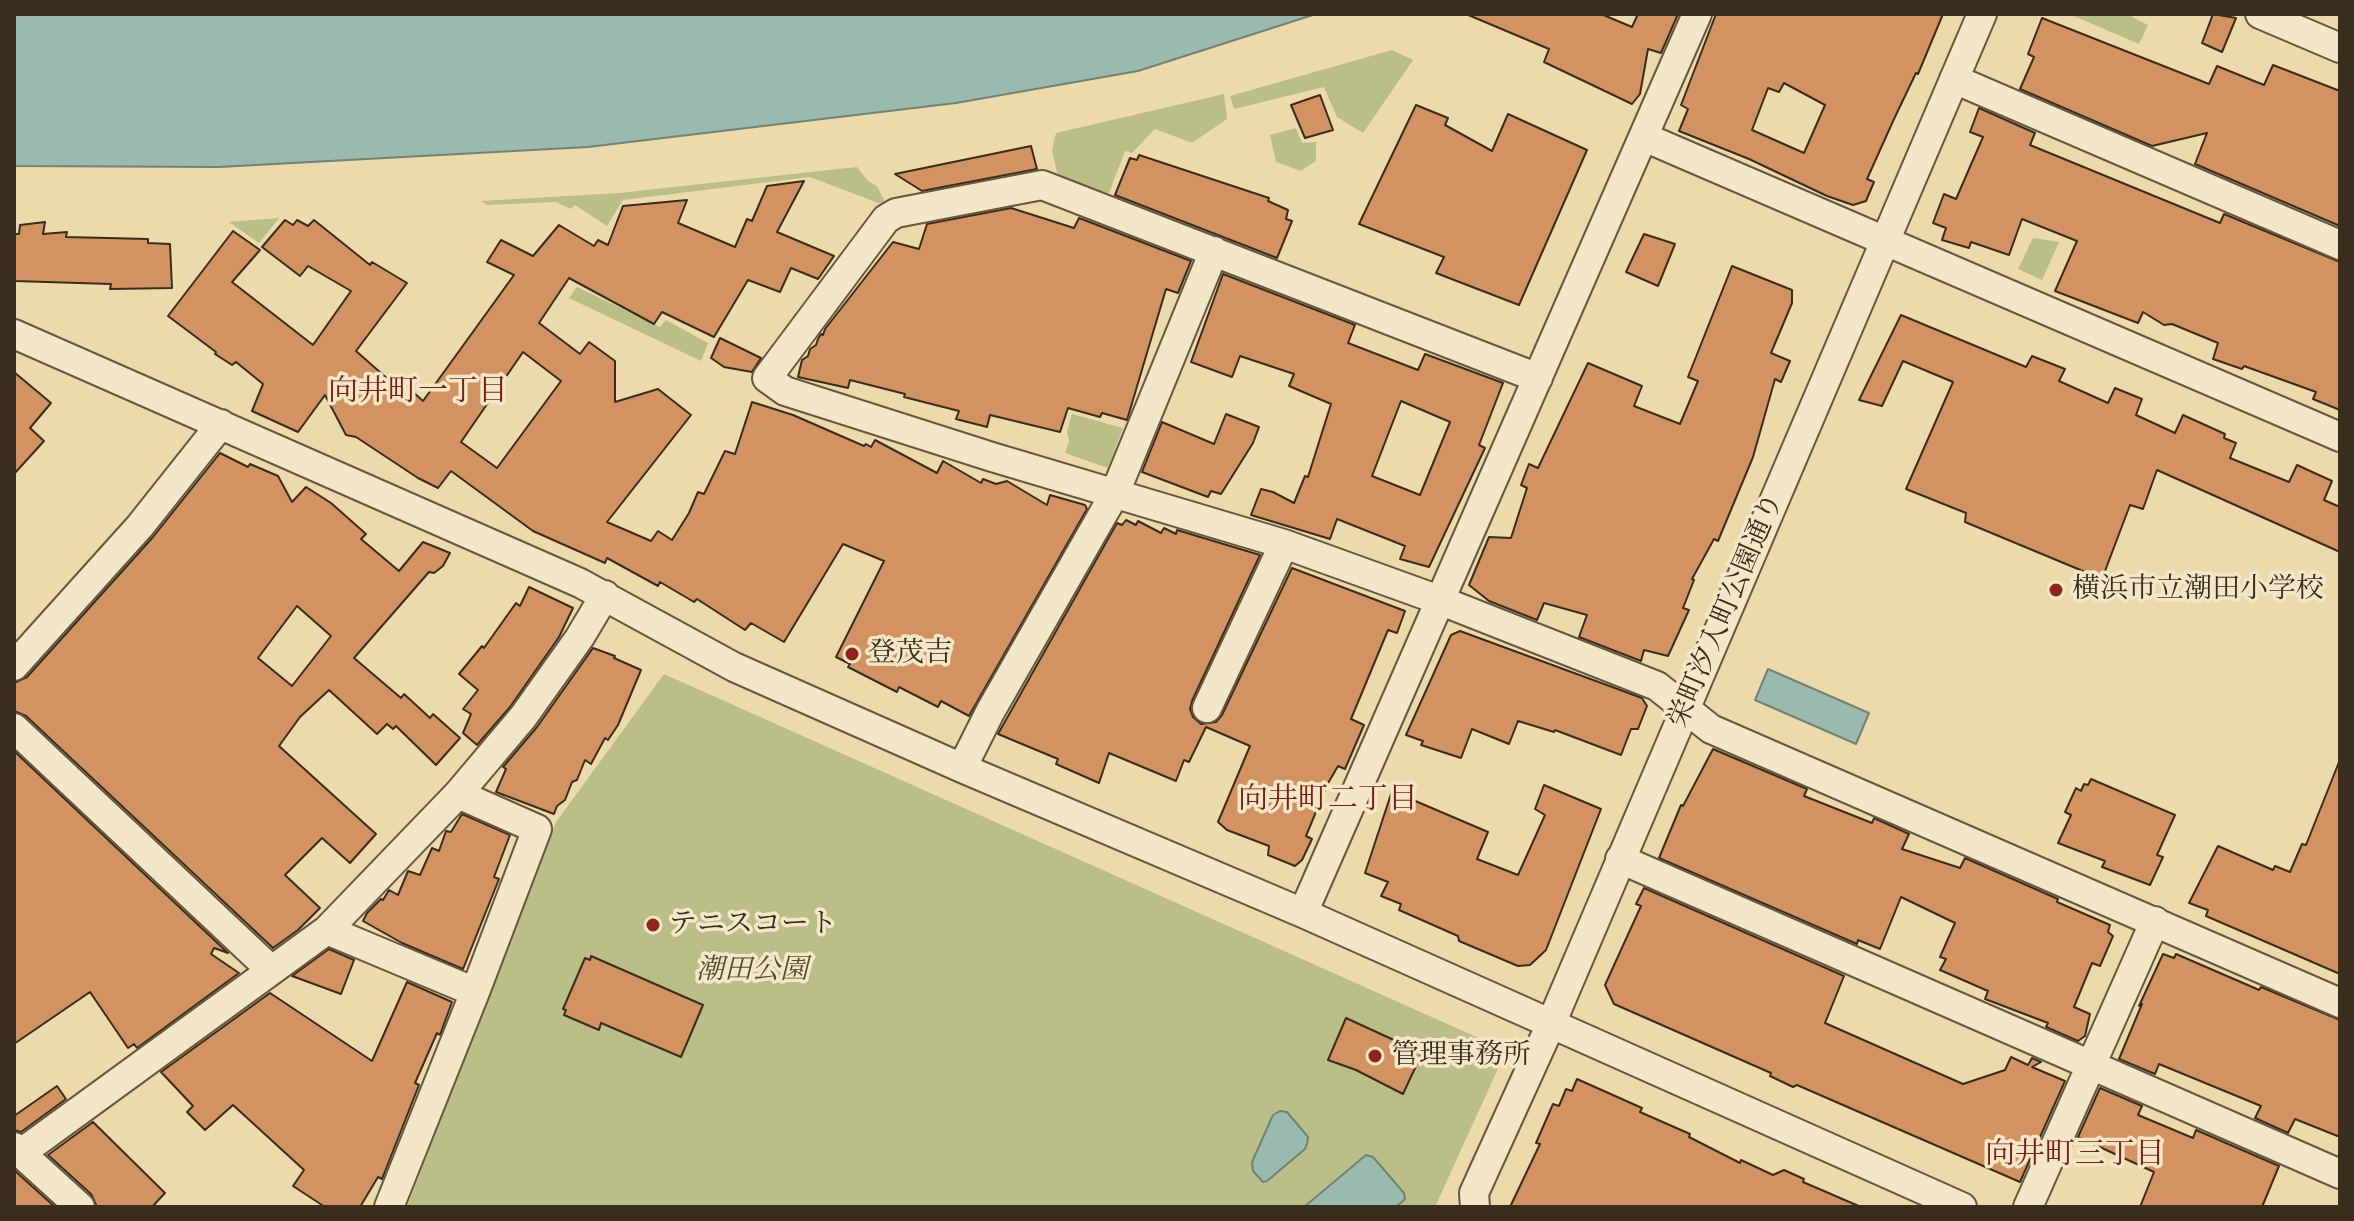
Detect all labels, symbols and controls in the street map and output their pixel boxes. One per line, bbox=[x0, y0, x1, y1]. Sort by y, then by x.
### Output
district label: 向井町一丁目 bbox=[328, 375, 508, 411]
street label: 栄町汐入町公園通り bbox=[1662, 488, 1792, 734]
place label: 横浜市立潮田小学校 bbox=[2072, 573, 2324, 607]
marker: 横浜市立潮田小学校 bbox=[2047, 581, 2065, 599]
place label: 登茂吉 bbox=[868, 637, 952, 671]
marker: 登茂吉 bbox=[843, 645, 861, 663]
district label: 向井町二丁目 bbox=[1238, 783, 1418, 819]
place label: テニスコート bbox=[669, 908, 837, 942]
marker: テニスコート bbox=[644, 916, 662, 934]
park label: 潮田公園 bbox=[696, 954, 808, 988]
place label: 管理事務所 bbox=[1391, 1039, 1531, 1073]
marker: 管理事務所 bbox=[1366, 1047, 1384, 1065]
district label: 向井町三丁目 bbox=[1985, 1138, 2165, 1174]

